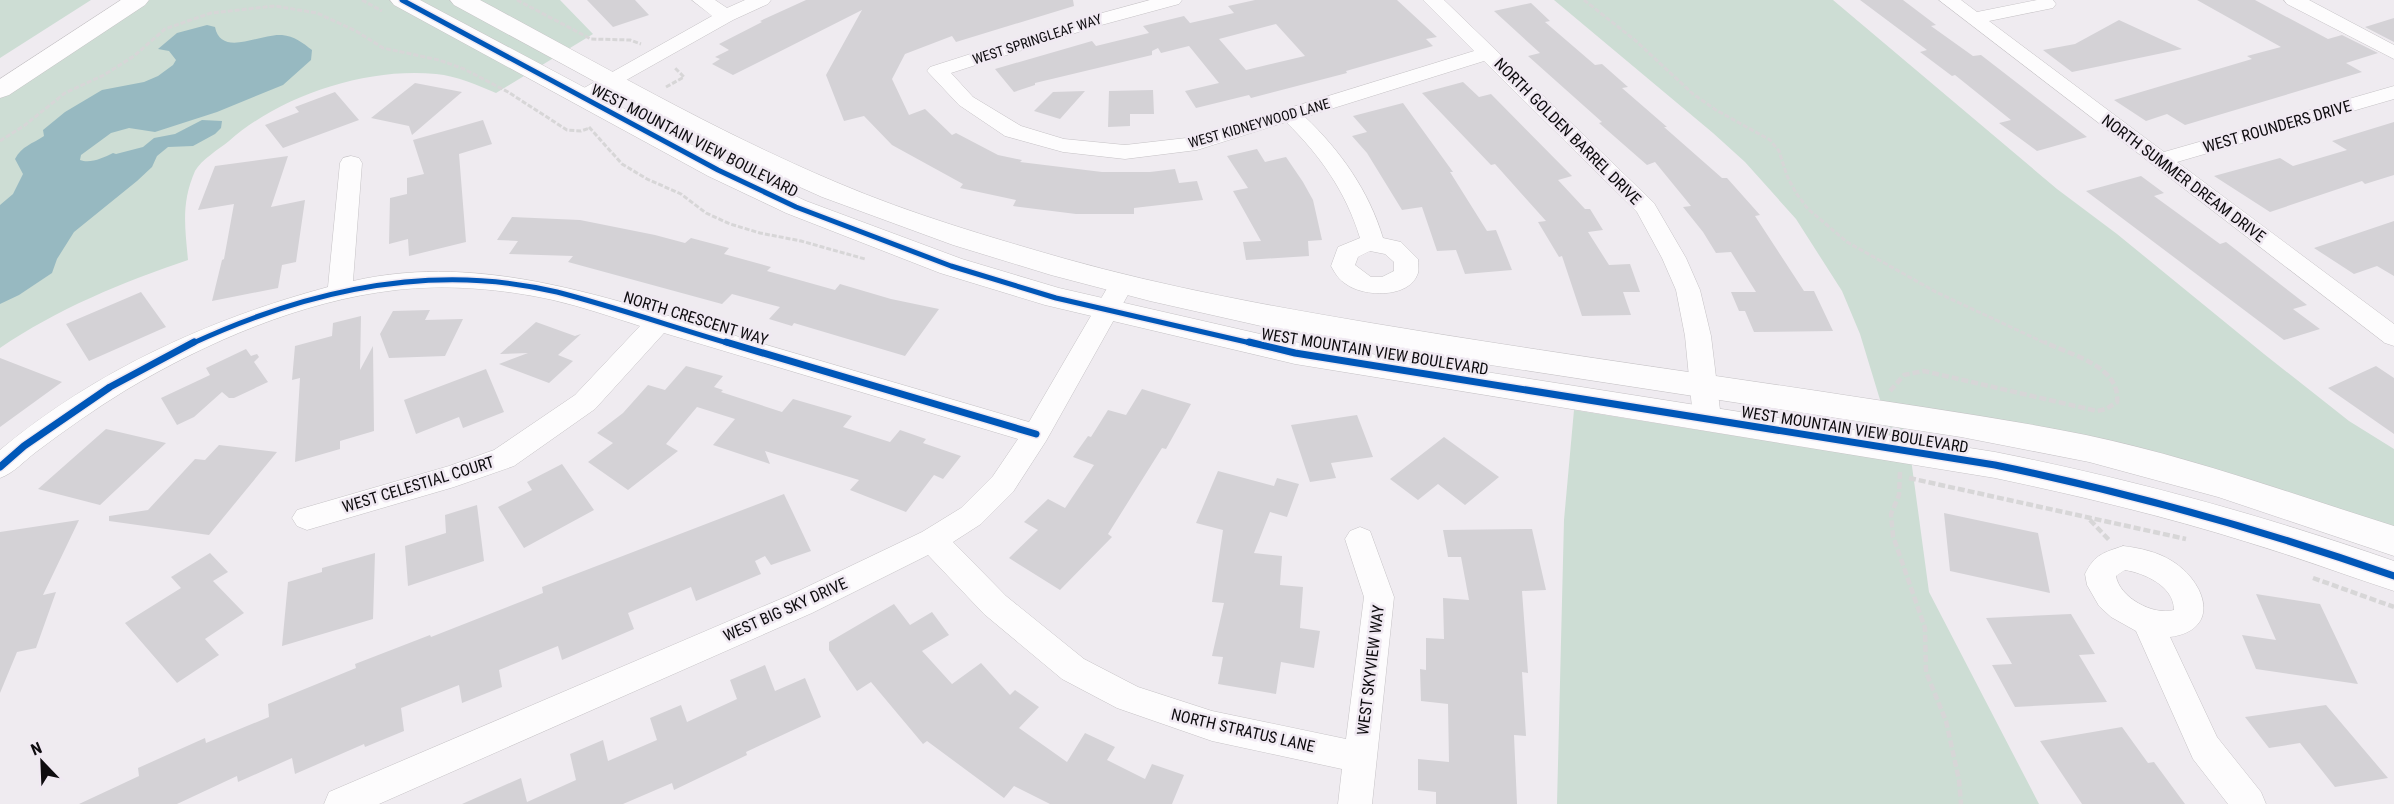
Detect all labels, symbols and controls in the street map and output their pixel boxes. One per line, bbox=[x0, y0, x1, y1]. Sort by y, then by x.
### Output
street label: WEST SPRINGLEAF WAY bbox=[970, 10, 1104, 67]
street label: NORTH GOLDEN BARREL DRIVE bbox=[1490, 54, 1645, 209]
street label: WEST MOUNTAIN VIEW BOULEVARD bbox=[588, 80, 802, 201]
street label: WEST KIDNEYWOOD LANE bbox=[1186, 95, 1332, 151]
street label: WEST ROUNDERS DRIVE bbox=[2201, 96, 2353, 157]
street label: NORTH SUMMER DREAM DRIVE bbox=[2098, 111, 2269, 246]
street label: NORTH CRESCENT WAY bbox=[621, 287, 771, 350]
street label: WEST MOUNTAIN VIEW BOULEVARD bbox=[1260, 324, 1490, 379]
street label: WEST MOUNTAIN VIEW BOULEVARD bbox=[1740, 402, 1970, 457]
street label: WEST CELESTIAL COURT bbox=[340, 452, 496, 517]
street label: WEST BIG SKY DRIVE bbox=[720, 574, 850, 645]
street label: WEST SKYVIEW WAY bbox=[1353, 603, 1388, 736]
street label: NORTH STRATUS LANE bbox=[1169, 705, 1317, 756]
north arrow bbox=[12, 732, 72, 792]
text: N bbox=[28, 738, 45, 759]

